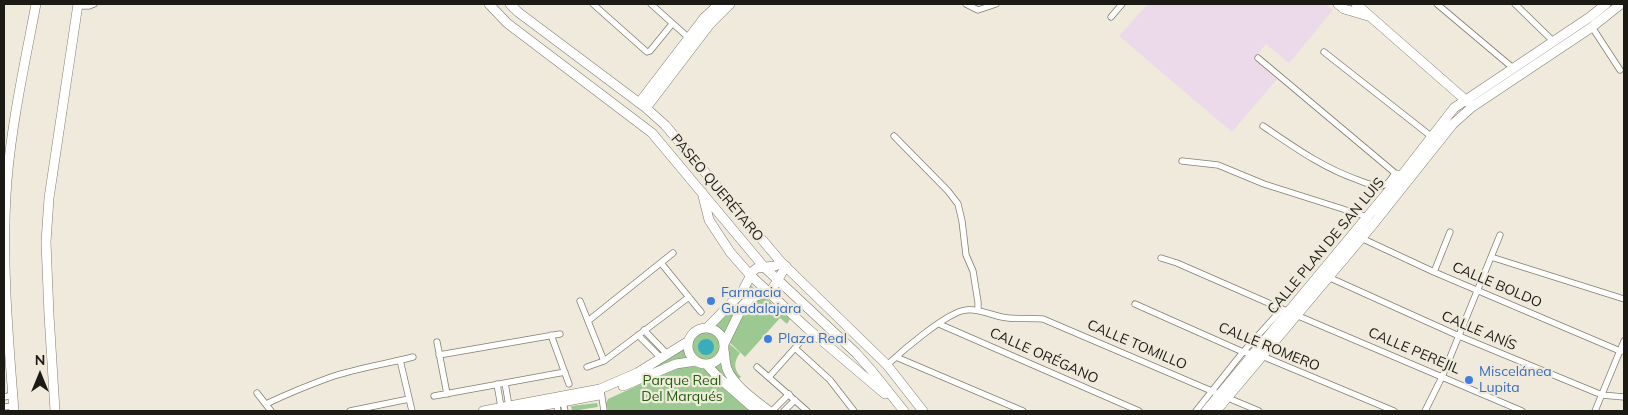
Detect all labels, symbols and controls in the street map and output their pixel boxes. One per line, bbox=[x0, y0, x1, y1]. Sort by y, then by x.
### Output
street label: PASEO QUERÉTARO bbox=[667, 131, 767, 245]
street label: CALLE PLAN DE SAN LUIS bbox=[1264, 174, 1388, 318]
street label: CALLE BOLDO bbox=[1450, 259, 1544, 311]
place label: Farmacia Guadalajara bbox=[721, 285, 801, 318]
marker: Farmacia Guadalajara bbox=[705, 295, 717, 307]
street label: CALLE ANÍS bbox=[1439, 308, 1519, 354]
street label: CALLE TOMILLO bbox=[1085, 316, 1189, 374]
street label: CALLE ROMERO bbox=[1216, 319, 1322, 375]
street label: CALLE ORÉGANO bbox=[987, 324, 1101, 388]
street label: CALLE PEREJIL bbox=[1366, 324, 1462, 378]
place label: Plaza Real bbox=[778, 331, 847, 347]
marker: Plaza Real bbox=[762, 333, 774, 345]
north arrow bbox=[15, 350, 65, 400]
text: N bbox=[35, 351, 45, 369]
place label: Miscelánea Lupita bbox=[1479, 364, 1552, 397]
park label: Parque Real Del Marqués bbox=[641, 373, 723, 406]
marker: Miscelánea Lupita bbox=[1463, 374, 1475, 386]

